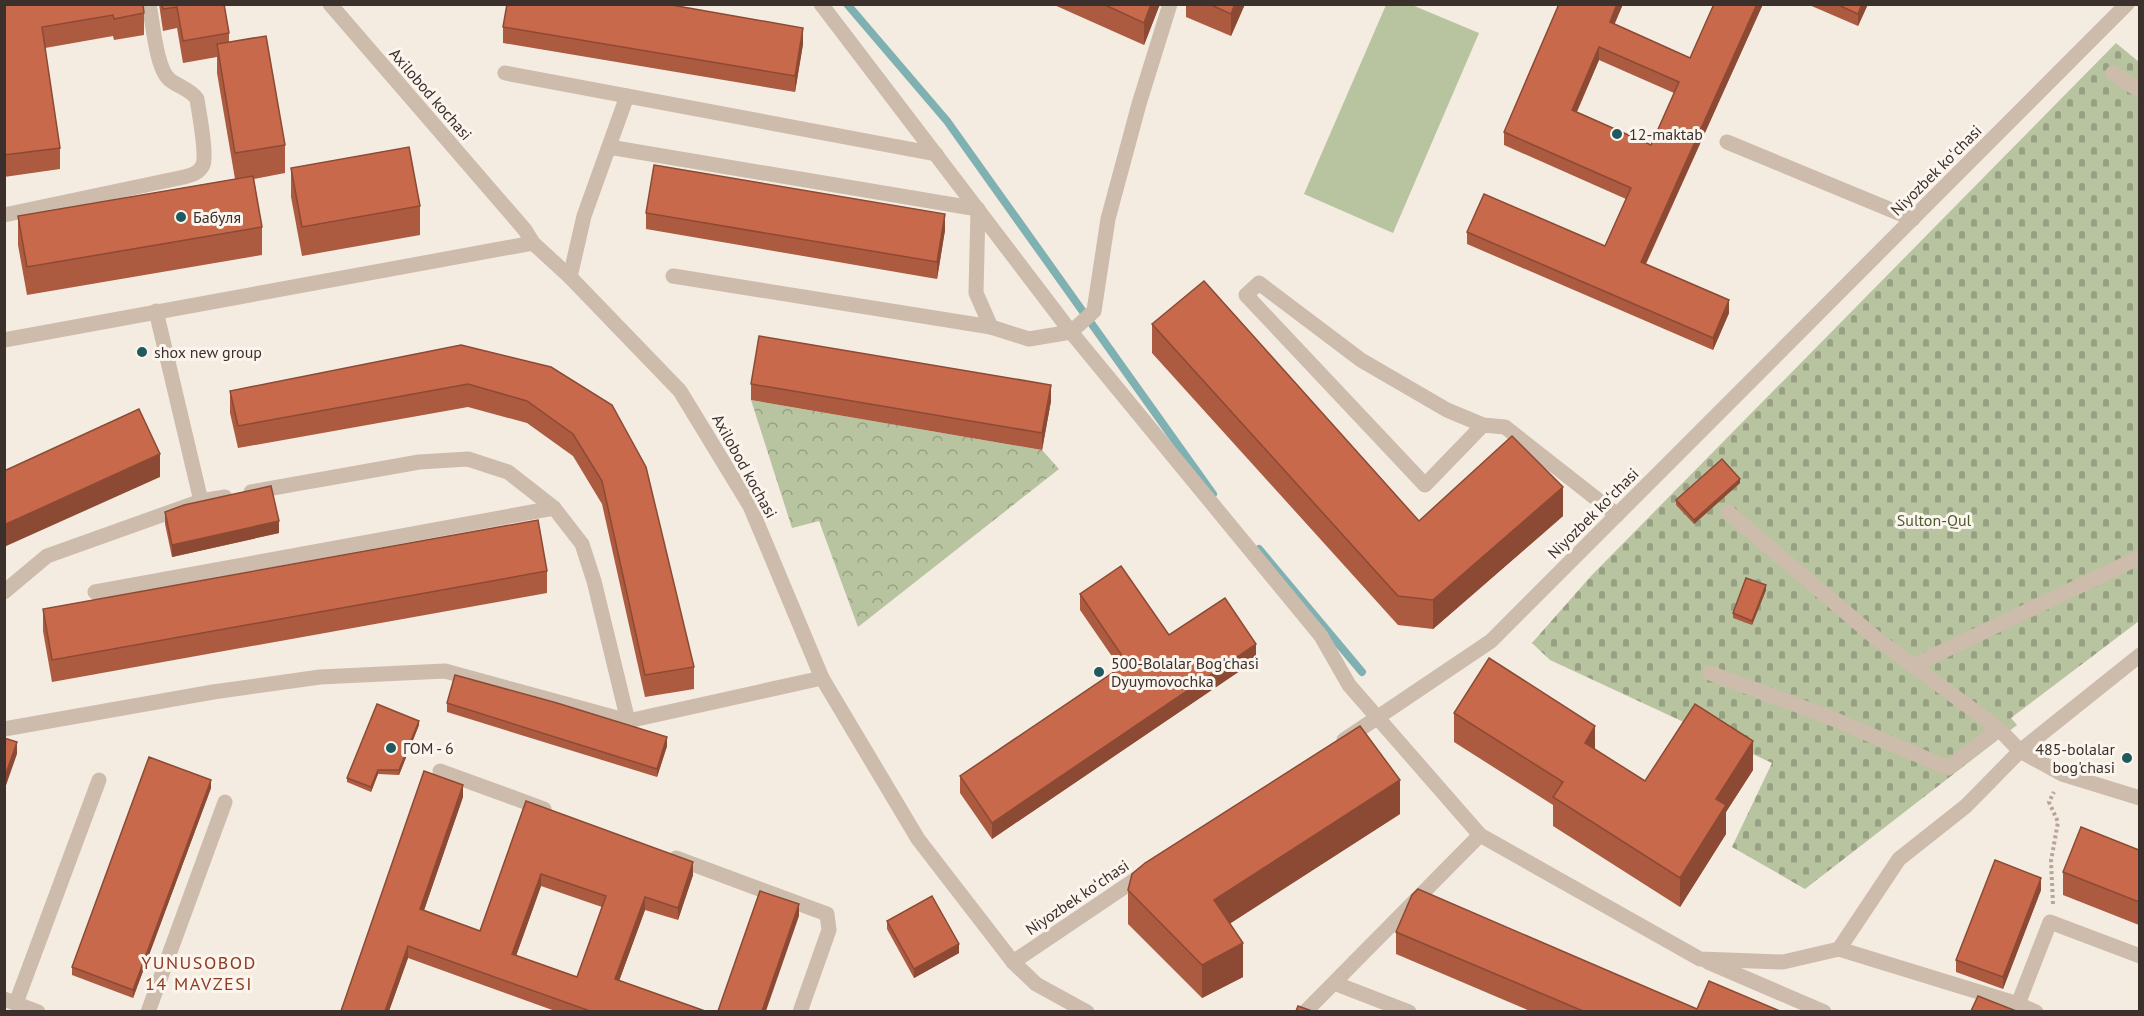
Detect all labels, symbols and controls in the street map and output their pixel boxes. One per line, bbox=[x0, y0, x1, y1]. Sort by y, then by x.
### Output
street label: Axilobod kochasi bbox=[385, 44, 477, 144]
street label: Niyozbek koʻchasi bbox=[1886, 120, 1986, 220]
place label: 12-maktab bbox=[1629, 124, 1703, 144]
marker: 12-maktab bbox=[1610, 127, 1624, 141]
place label: Бабуля bbox=[193, 207, 241, 227]
marker: Бабуля bbox=[174, 210, 188, 224]
place label: shox new group bbox=[154, 342, 262, 362]
marker: shox new group bbox=[135, 345, 149, 359]
street label: Axilobod kochasi bbox=[708, 411, 782, 521]
street label: Niyozbek koʻchasi bbox=[1543, 463, 1643, 563]
park label: Sulton-Qul bbox=[1897, 510, 1972, 530]
place label: 500-Bolalar Bog'chasi Dyuymovochka bbox=[1111, 653, 1259, 691]
marker: 500-Bolalar Bog'chasi Dyuymovochka bbox=[1092, 665, 1106, 679]
place label: ГОМ - 6 bbox=[403, 738, 454, 758]
place label: 485-bolalar bog'chasi bbox=[2035, 739, 2116, 777]
marker: ГОМ - 6 bbox=[384, 741, 398, 755]
marker: 485-bolalar bog'chasi bbox=[2120, 751, 2134, 765]
street label: Niyozbek koʻchasi bbox=[1021, 855, 1133, 939]
district label: YUNUSOBOD 14 MAVZESI bbox=[141, 951, 257, 995]

